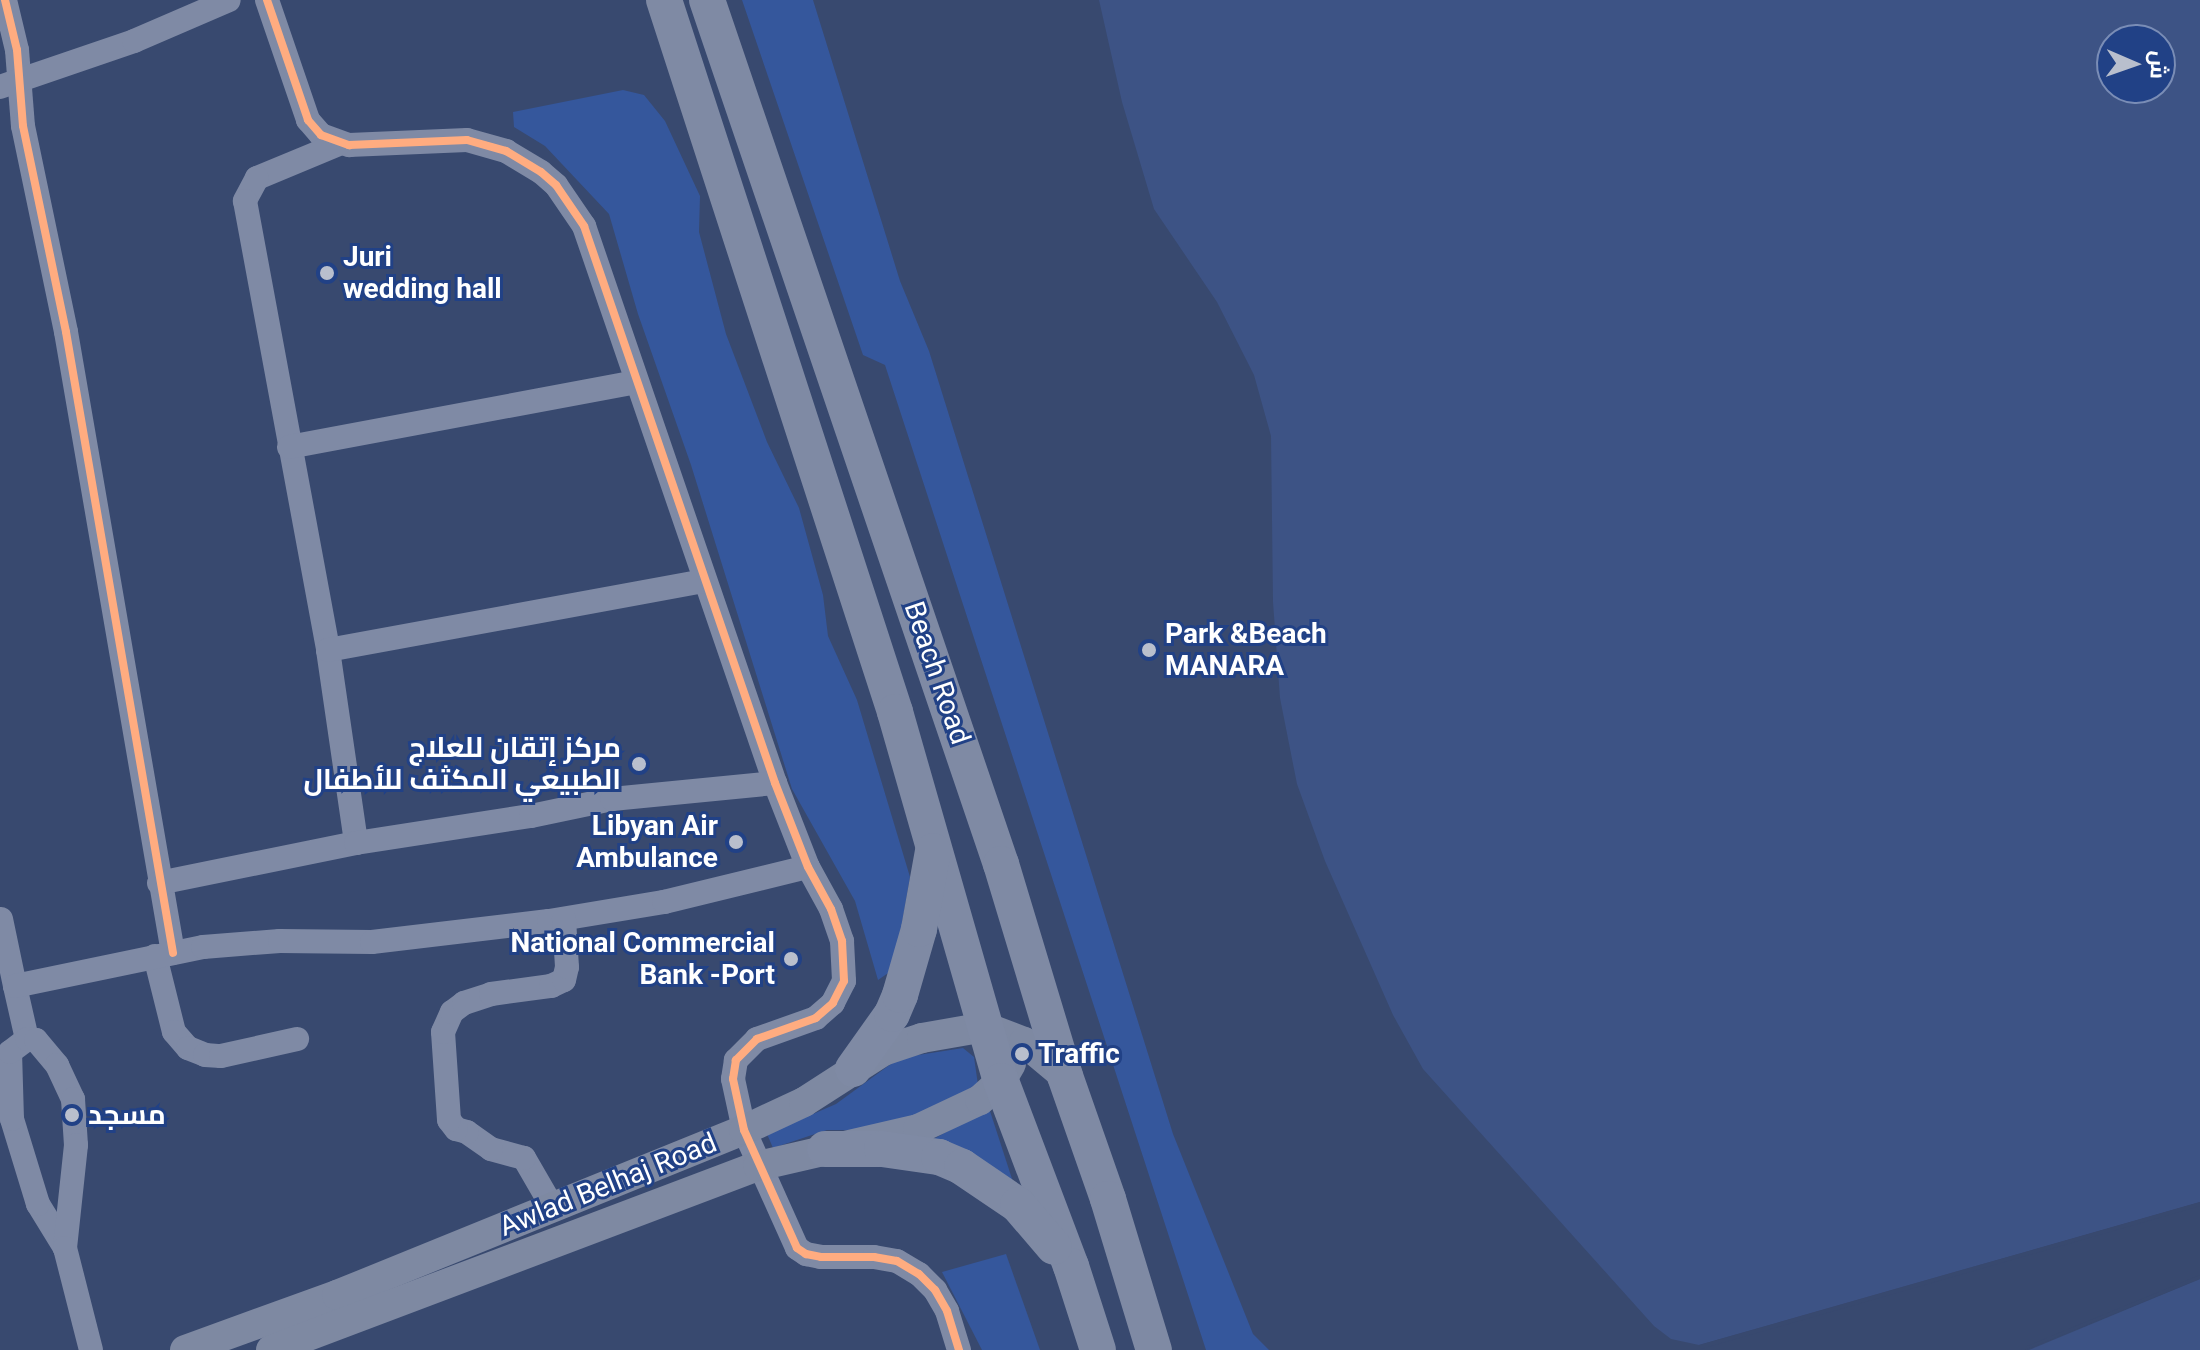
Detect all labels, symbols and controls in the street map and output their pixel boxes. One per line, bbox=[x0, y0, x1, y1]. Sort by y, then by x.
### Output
north arrow bbox=[2096, 24, 2176, 104]
text: ش bbox=[2146, 50, 2171, 79]
place label: Juri wedding hall bbox=[343, 240, 502, 306]
marker: Juri wedding hall bbox=[318, 264, 336, 282]
street label: Beach Road bbox=[897, 597, 977, 749]
place label: Park &Beach MANARA bbox=[1165, 617, 1327, 683]
marker: Park &Beach MANARA bbox=[1140, 641, 1158, 659]
place label: مركز إتقان للعلاج الطبيعي المكثف للأطفال bbox=[304, 731, 621, 797]
marker: مركز إتقان للعلاج الطبيعي المكثف للأطفال bbox=[628, 753, 650, 775]
place label: Libyan Air Ambulance bbox=[576, 809, 718, 875]
marker: Libyan Air Ambulance bbox=[725, 831, 747, 853]
place label: National Commercial Bank -Port bbox=[510, 926, 775, 992]
marker: National Commercial Bank -Port bbox=[782, 950, 800, 968]
place label: Traffic bbox=[1038, 1037, 1120, 1071]
marker: Traffic bbox=[1013, 1045, 1031, 1063]
place label: مسجد bbox=[88, 1098, 166, 1132]
marker: مسجد bbox=[63, 1106, 81, 1124]
street label: Awlad Belhaj Road bbox=[494, 1126, 722, 1244]

